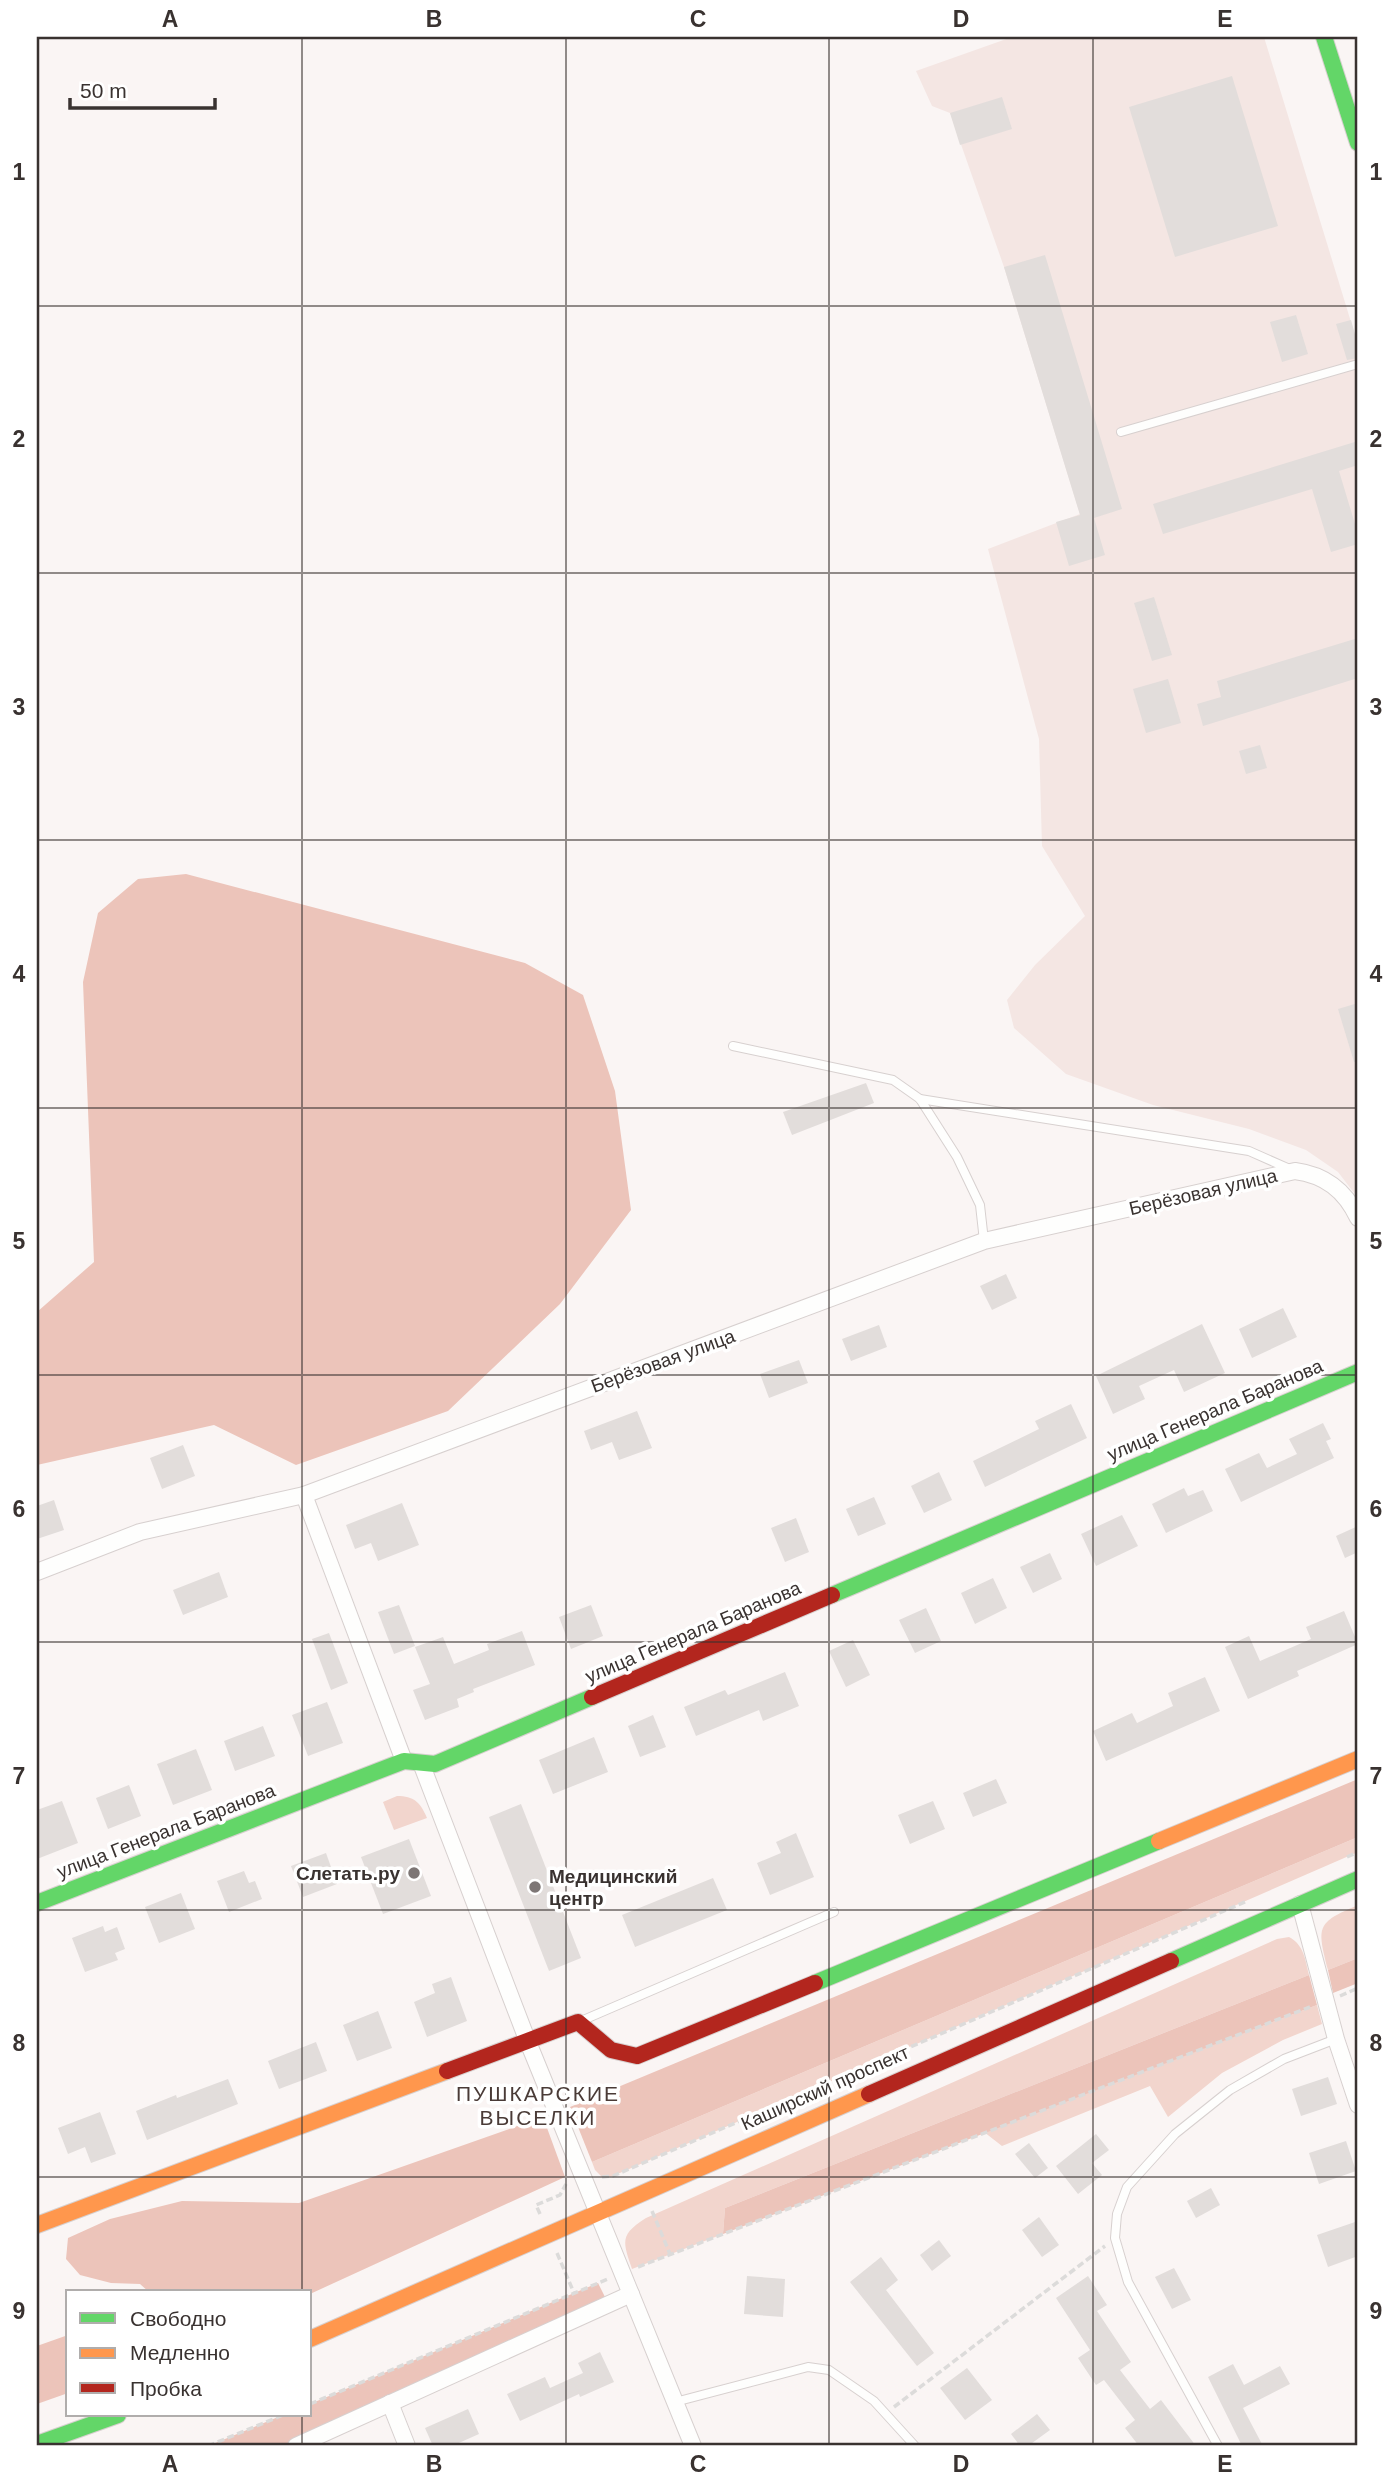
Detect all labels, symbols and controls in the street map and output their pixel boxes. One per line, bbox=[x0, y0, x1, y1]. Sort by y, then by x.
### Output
text: A bbox=[162, 6, 178, 32]
text: B bbox=[426, 6, 442, 32]
text: C bbox=[690, 6, 706, 32]
text: D bbox=[953, 6, 969, 32]
text: E bbox=[1217, 6, 1233, 32]
scale bar bbox=[70, 66, 215, 110]
text: 50 m bbox=[80, 79, 127, 102]
text: 1 bbox=[13, 159, 26, 185]
text: 1 bbox=[1370, 159, 1383, 185]
text: 2 bbox=[13, 426, 25, 452]
text: 2 bbox=[1370, 426, 1382, 452]
text: 3 bbox=[13, 694, 25, 720]
text: 3 bbox=[1370, 694, 1382, 720]
text: 4 bbox=[13, 961, 26, 987]
text: 4 bbox=[1370, 961, 1383, 987]
street label: Берёзовая улица bbox=[1127, 1165, 1280, 1219]
text: 5 bbox=[13, 1228, 26, 1254]
text: 5 bbox=[1370, 1228, 1383, 1254]
street label: Берёзовая улица bbox=[588, 1325, 738, 1397]
street label: улица Генерала Баранова bbox=[1104, 1355, 1326, 1465]
text: 6 bbox=[13, 1496, 25, 1522]
text: 6 bbox=[1370, 1496, 1382, 1522]
street label: улица Генерала Баранова bbox=[582, 1577, 804, 1687]
text: 7 bbox=[13, 1763, 25, 1789]
text: 7 bbox=[1370, 1763, 1382, 1789]
street label: улица Генерала Баранова bbox=[54, 1779, 278, 1882]
place label: Слетать.ру bbox=[296, 1863, 400, 1884]
marker: Слетать.ру bbox=[406, 1865, 422, 1881]
place label: Медицинский центр bbox=[549, 1866, 677, 1909]
marker: Медицинский центр bbox=[527, 1879, 543, 1895]
text: 8 bbox=[13, 2030, 26, 2056]
text: 8 bbox=[1370, 2030, 1383, 2056]
street label: Каширский проспект bbox=[738, 2041, 912, 2134]
district label: ПУШКАРСКИЕ ВЫСЕЛКИ bbox=[456, 2082, 620, 2129]
legend bbox=[66, 2290, 312, 2416]
text: 9 bbox=[13, 2298, 25, 2324]
text: 9 bbox=[1370, 2298, 1382, 2324]
text: Свободно bbox=[130, 2307, 227, 2330]
text: Медленно bbox=[130, 2341, 230, 2364]
text: Пробка bbox=[130, 2377, 202, 2400]
text: A bbox=[162, 2451, 178, 2477]
text: B bbox=[426, 2451, 442, 2477]
text: C bbox=[690, 2451, 706, 2477]
text: D bbox=[953, 2451, 969, 2477]
text: E bbox=[1217, 2451, 1233, 2477]

